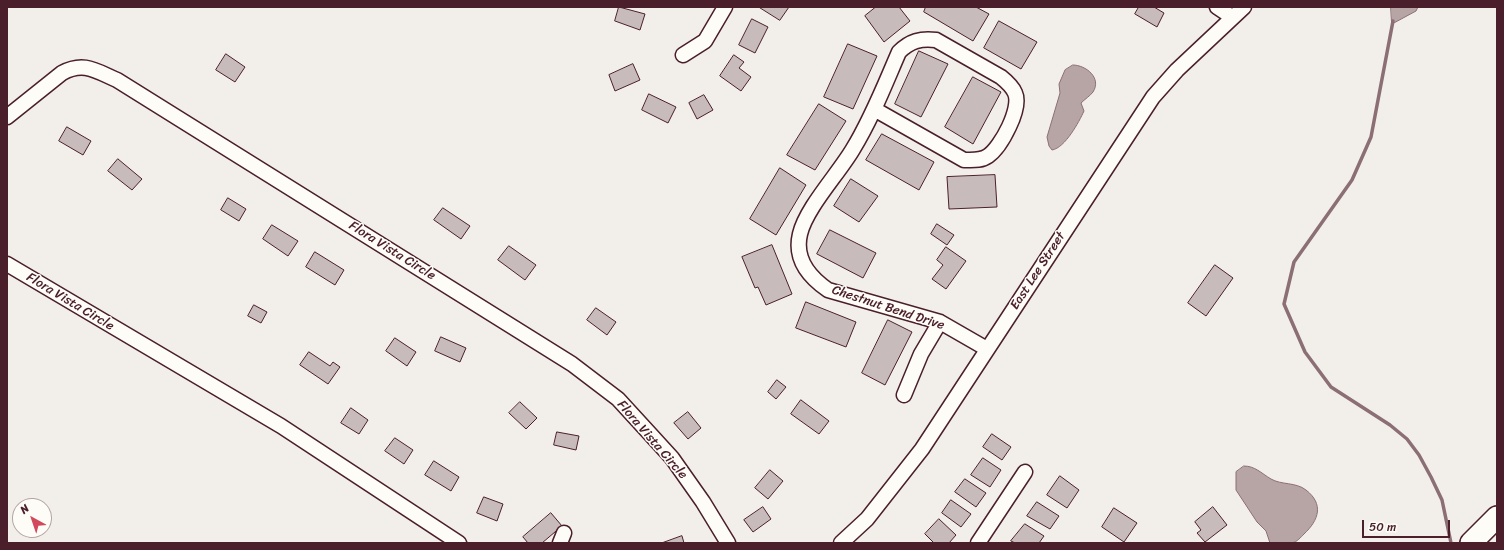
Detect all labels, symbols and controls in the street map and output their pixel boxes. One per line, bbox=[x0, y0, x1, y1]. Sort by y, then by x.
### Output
street label: Flora Vista Circle bbox=[346, 218, 438, 284]
street label: East Lee Street bbox=[1007, 229, 1069, 313]
street label: Flora Vista Circle bbox=[23, 270, 117, 334]
street label: Chestnut Bend Drive bbox=[830, 282, 946, 334]
street label: Flora Vista Circle bbox=[614, 397, 690, 483]
north arrow bbox=[12, 498, 52, 538]
text: N bbox=[16, 499, 34, 519]
scale bar bbox=[1364, 512, 1452, 538]
text: 50 m bbox=[1369, 516, 1396, 538]

